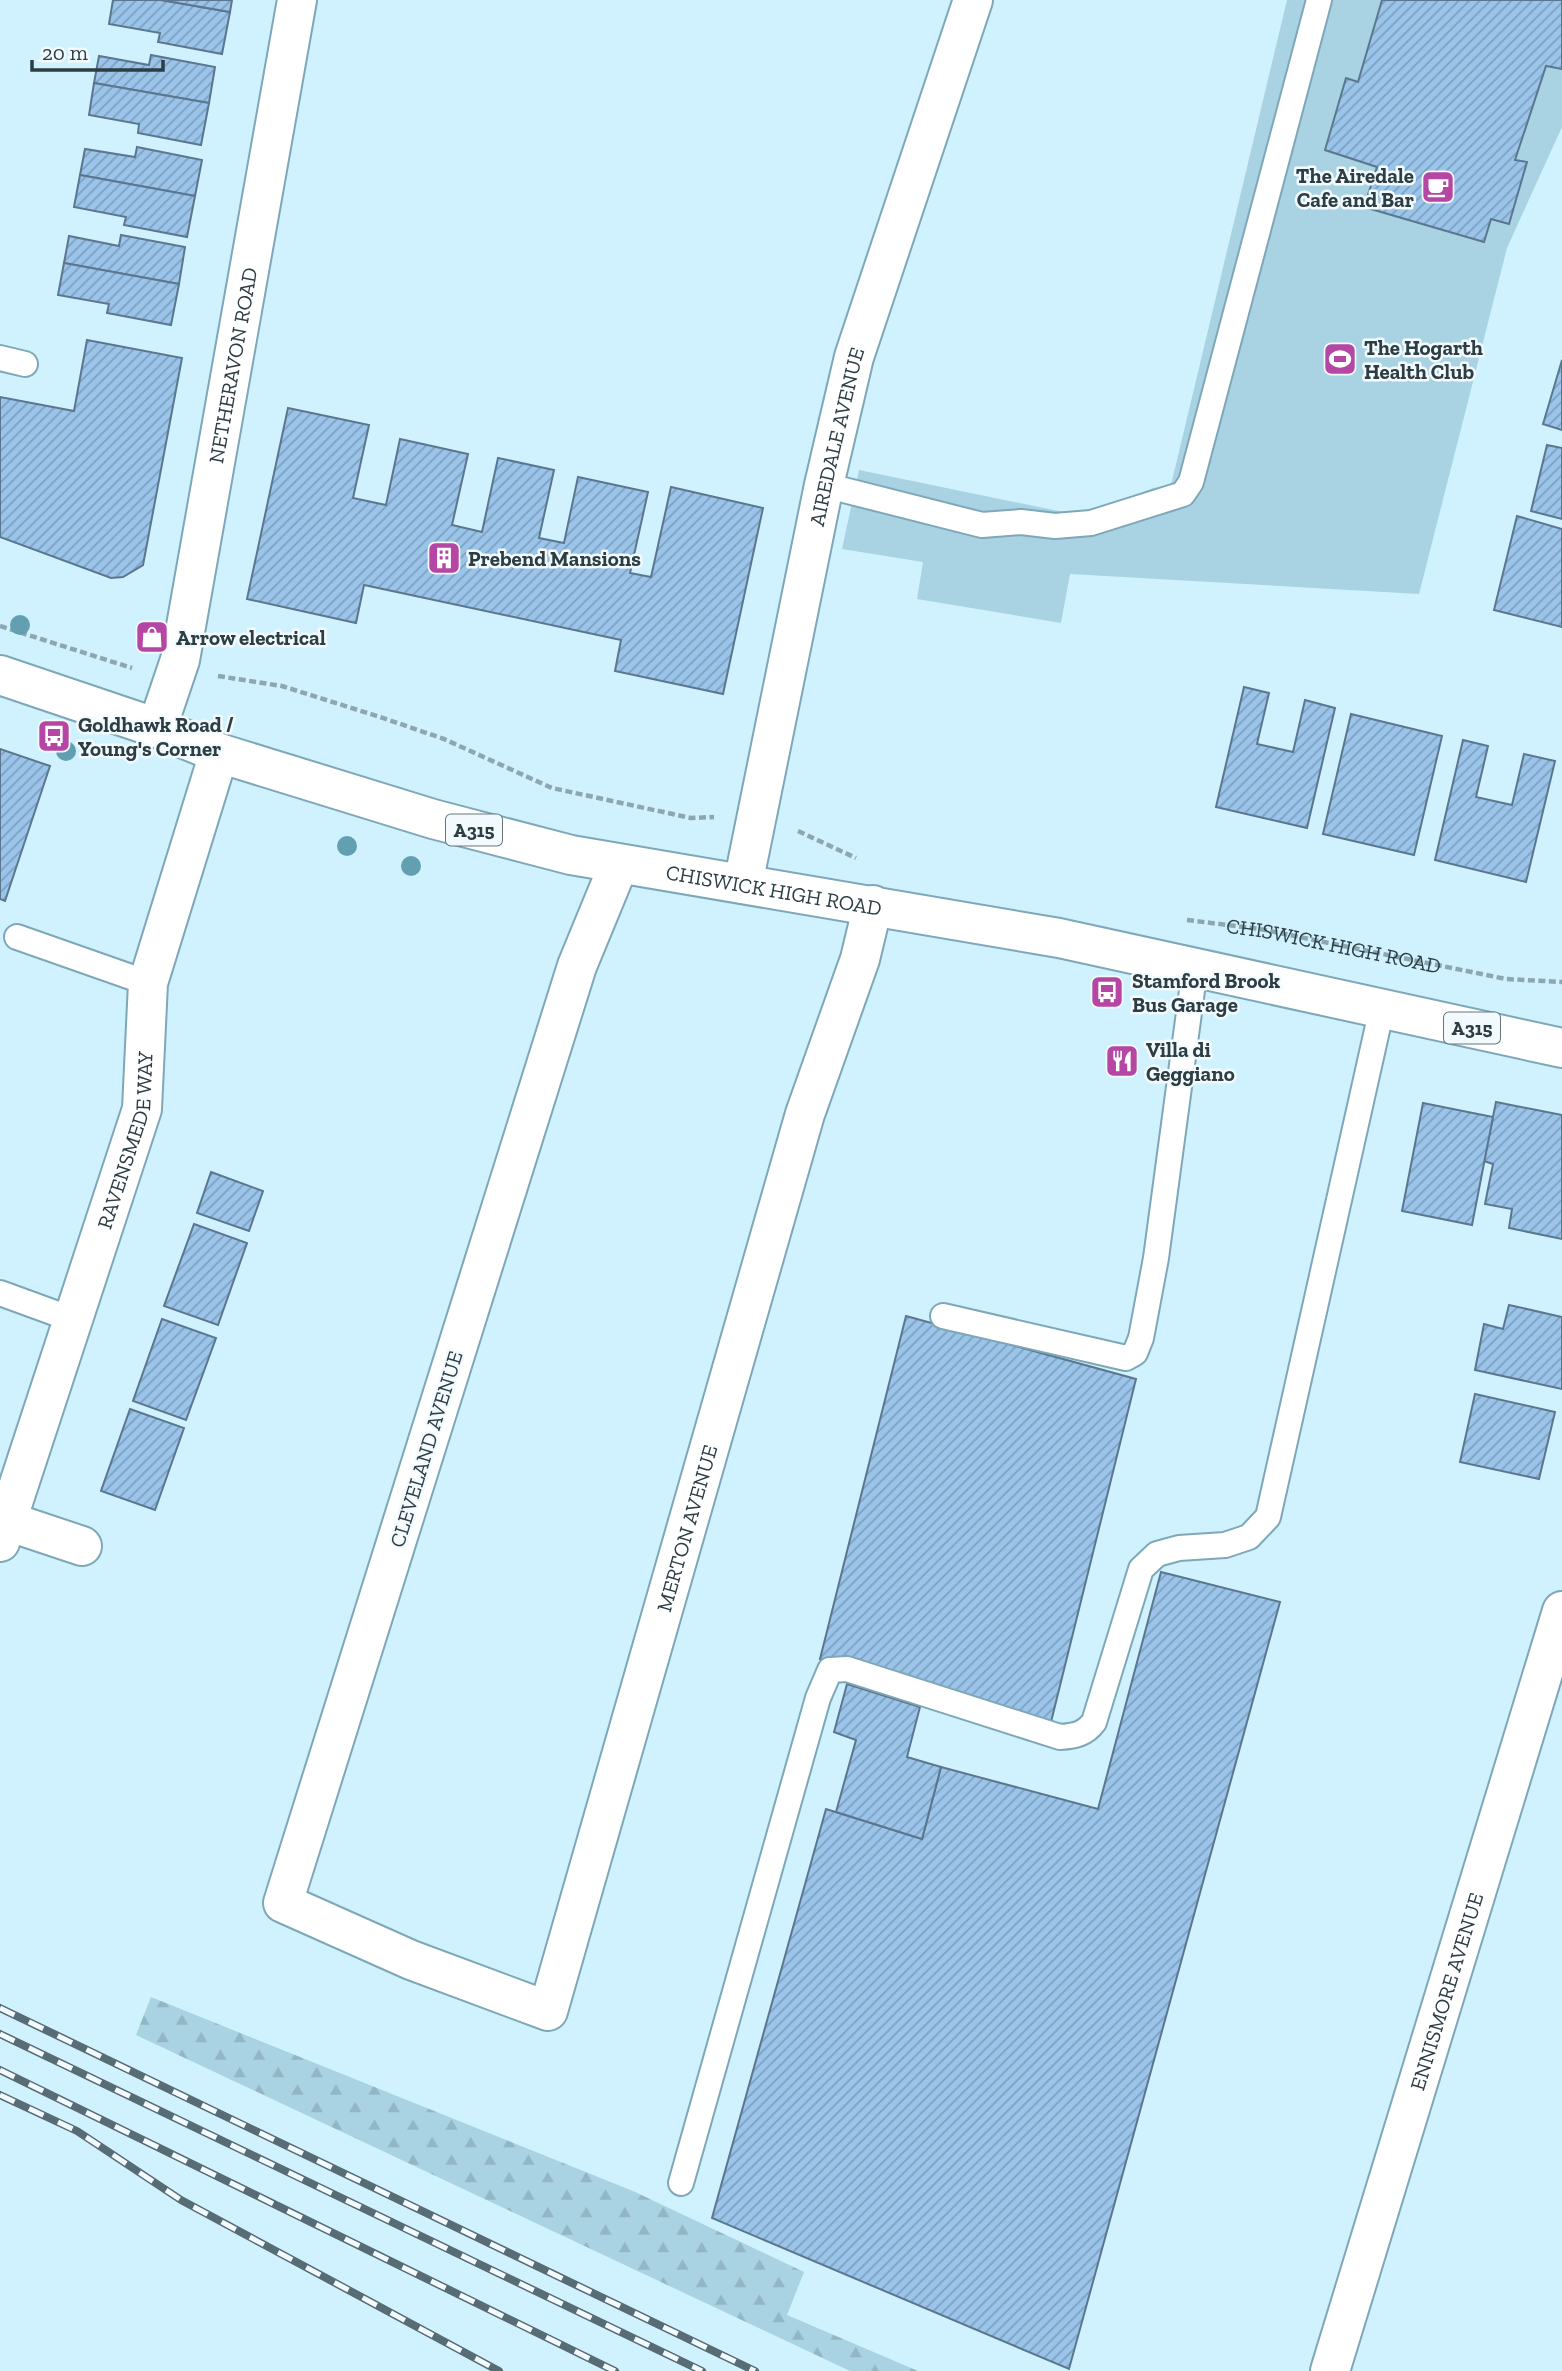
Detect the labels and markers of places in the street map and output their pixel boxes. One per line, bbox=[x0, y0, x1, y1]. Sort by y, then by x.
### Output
place label: The Airedale Cafe and Bar bbox=[1296, 163, 1414, 212]
cafe icon: The Airedale Cafe and Bar bbox=[1419, 168, 1457, 206]
place label: The Hogarth Health Club bbox=[1364, 335, 1483, 384]
sports icon: The Hogarth Health Club bbox=[1321, 340, 1359, 378]
building icon: Prebend Mansions bbox=[425, 539, 463, 577]
place label: Prebend Mansions bbox=[468, 546, 641, 571]
shop icon: Arrow electrical bbox=[133, 618, 171, 656]
place label: Arrow electrical bbox=[176, 625, 326, 650]
place label: Goldhawk Road / Young's Corner bbox=[78, 712, 234, 761]
bus stop icon: Goldhawk Road / Young's Corner bbox=[35, 717, 73, 755]
place label: Stamford Brook Bus Garage bbox=[1132, 968, 1281, 1017]
bus stop icon: Stamford Brook Bus Garage bbox=[1088, 973, 1126, 1011]
place label: Villa di Geggiano bbox=[1146, 1037, 1235, 1086]
restaurant icon: Villa di Geggiano bbox=[1103, 1042, 1141, 1080]

